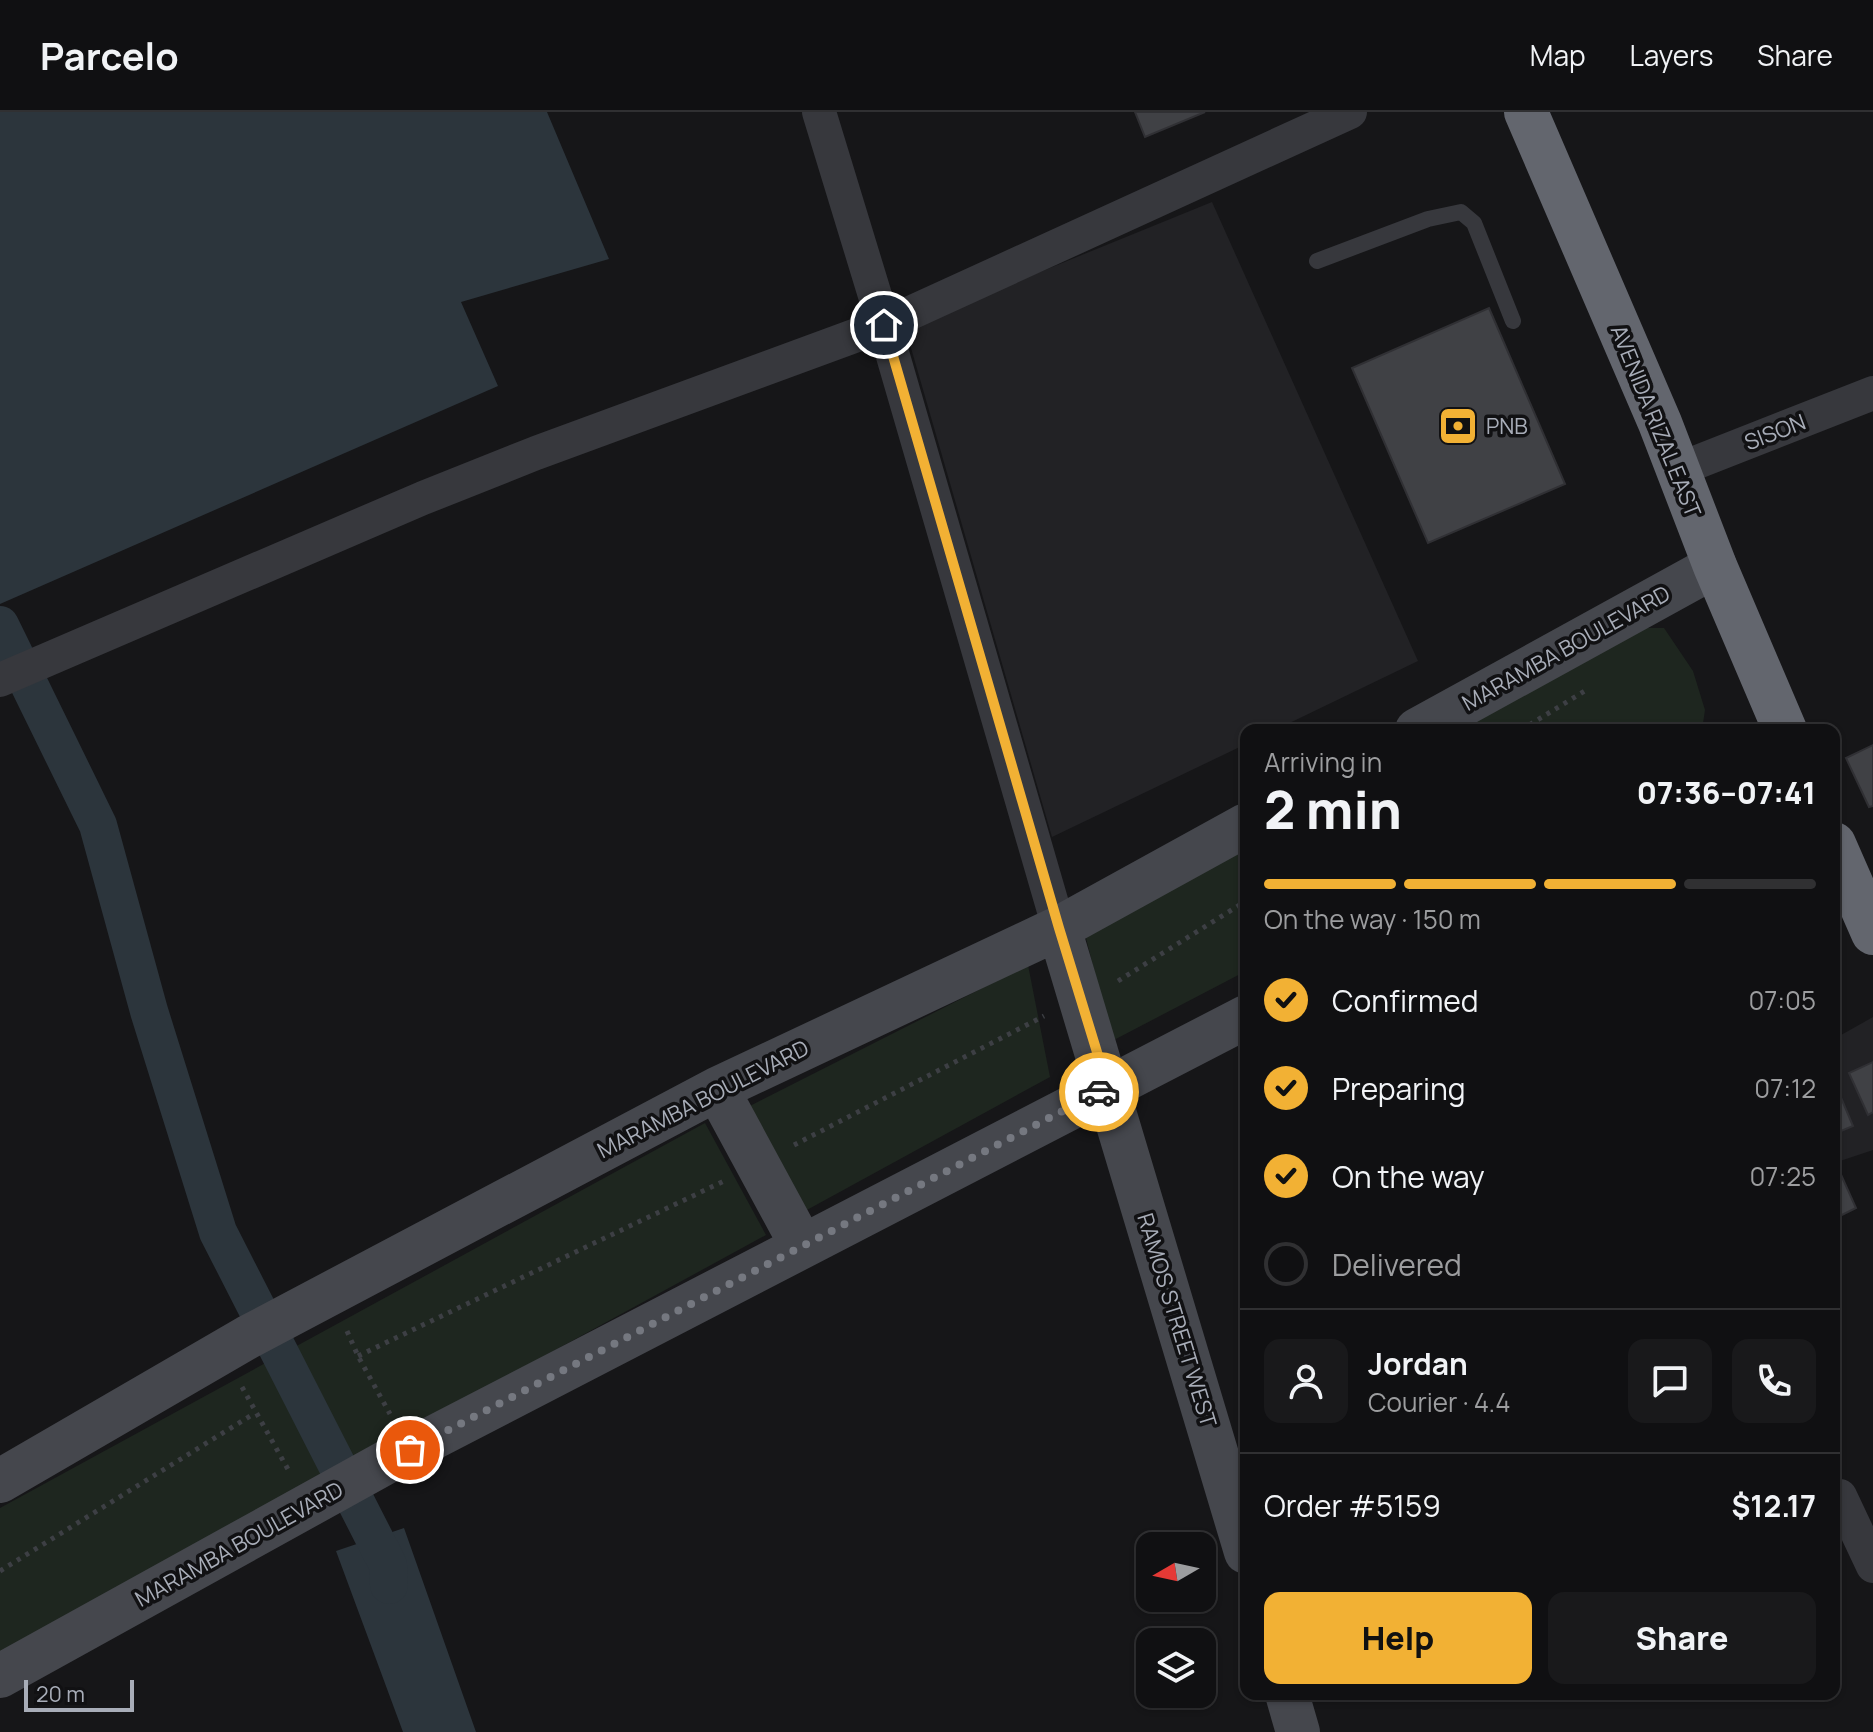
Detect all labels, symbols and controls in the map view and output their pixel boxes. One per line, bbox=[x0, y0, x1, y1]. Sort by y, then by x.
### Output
text: Parcelo bbox=[40, 29, 179, 81]
text: Map bbox=[1530, 36, 1586, 74]
text: Layers bbox=[1630, 36, 1713, 74]
text: Share bbox=[1757, 36, 1833, 74]
pin bbox=[850, 291, 918, 359]
icon: home bbox=[862, 303, 906, 347]
street label: AVENIDA RIZAL EAST bbox=[1604, 320, 1708, 522]
bank icon: PNB bbox=[1437, 405, 1479, 447]
street label: SISON bbox=[1740, 407, 1810, 457]
place label: PNB bbox=[1486, 411, 1528, 441]
street label: MARAMBA BOULEVARD bbox=[1457, 578, 1675, 718]
text: Arriving in bbox=[1264, 744, 1382, 780]
text: 07:36–07:41 bbox=[1637, 772, 1816, 813]
text: 2 min bbox=[1264, 774, 1402, 845]
text: On the way · 150 m bbox=[1264, 901, 1481, 937]
icon: check bbox=[1264, 978, 1308, 1022]
text: Confirmed bbox=[1332, 980, 1479, 1021]
text: 07:05 bbox=[1748, 982, 1816, 1018]
street label: MARAMBA BOULEVARD bbox=[592, 1033, 814, 1165]
courier bbox=[1059, 1052, 1139, 1132]
icon: check bbox=[1264, 1066, 1308, 1110]
text: Preparing bbox=[1332, 1068, 1466, 1109]
icon: car bbox=[1077, 1070, 1121, 1114]
text: 07:12 bbox=[1754, 1070, 1816, 1106]
icon: check bbox=[1264, 1154, 1308, 1198]
text: On the way bbox=[1332, 1156, 1485, 1197]
text: 07:25 bbox=[1749, 1158, 1816, 1194]
street label: RAMOS STREET WEST bbox=[1130, 1210, 1224, 1430]
text: Delivered bbox=[1332, 1244, 1462, 1285]
button: person bbox=[1264, 1339, 1348, 1423]
button: chat bbox=[1628, 1339, 1712, 1423]
button: phone bbox=[1732, 1339, 1816, 1423]
text: Jordan bbox=[1368, 1343, 1468, 1384]
text: Courier · 4.4 bbox=[1368, 1384, 1510, 1420]
pin bbox=[376, 1416, 444, 1484]
icon: bag bbox=[388, 1428, 432, 1472]
street label: MARAMBA BOULEVARD bbox=[130, 1474, 348, 1614]
text: Order #5159 bbox=[1264, 1485, 1441, 1526]
text: $12.17 bbox=[1732, 1485, 1816, 1526]
north arrow bbox=[1136, 1532, 1216, 1612]
map controls bbox=[1136, 1532, 1216, 1708]
button: Help bbox=[1264, 1592, 1532, 1684]
button: Share bbox=[1548, 1592, 1816, 1684]
button: layers bbox=[1136, 1628, 1216, 1708]
scale bar bbox=[24, 1676, 134, 1712]
text: 20 m bbox=[36, 1679, 85, 1709]

